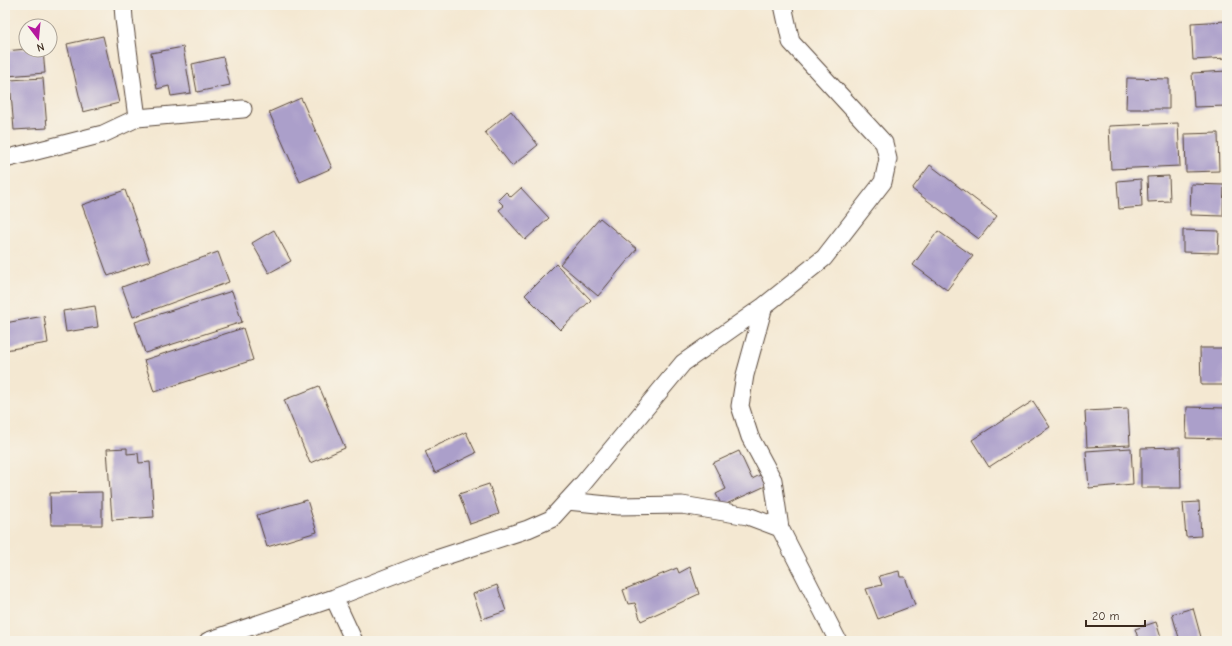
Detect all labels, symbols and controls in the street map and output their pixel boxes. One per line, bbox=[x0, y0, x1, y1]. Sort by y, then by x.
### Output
north arrow bbox=[18, 18, 58, 58]
text: N bbox=[35, 40, 46, 54]
scale bar bbox=[1086, 602, 1145, 628]
text: 20 m bbox=[1092, 609, 1120, 623]

